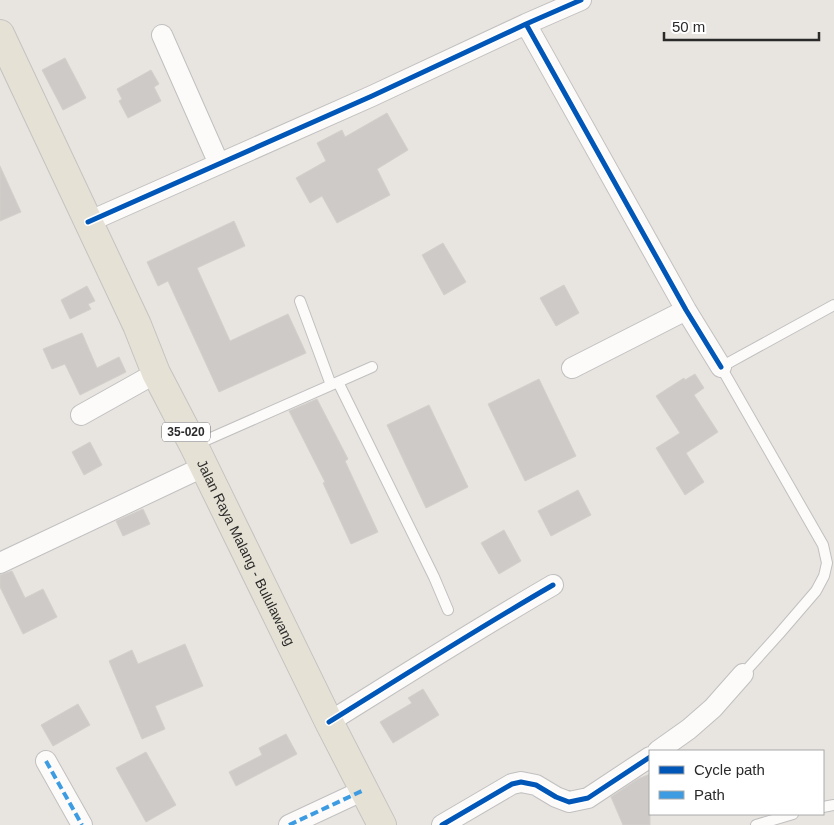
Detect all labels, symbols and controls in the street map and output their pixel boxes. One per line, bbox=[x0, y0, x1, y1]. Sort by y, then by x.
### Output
scale bar bbox=[664, 10, 819, 42]
text: 50 m bbox=[672, 18, 705, 35]
road number: 35-020 bbox=[162, 422, 210, 442]
street label: Jalan Raya Malang - Bululawang bbox=[194, 457, 298, 648]
legend bbox=[649, 750, 824, 815]
text: Cycle path bbox=[694, 761, 765, 778]
text: Path bbox=[694, 786, 725, 803]

